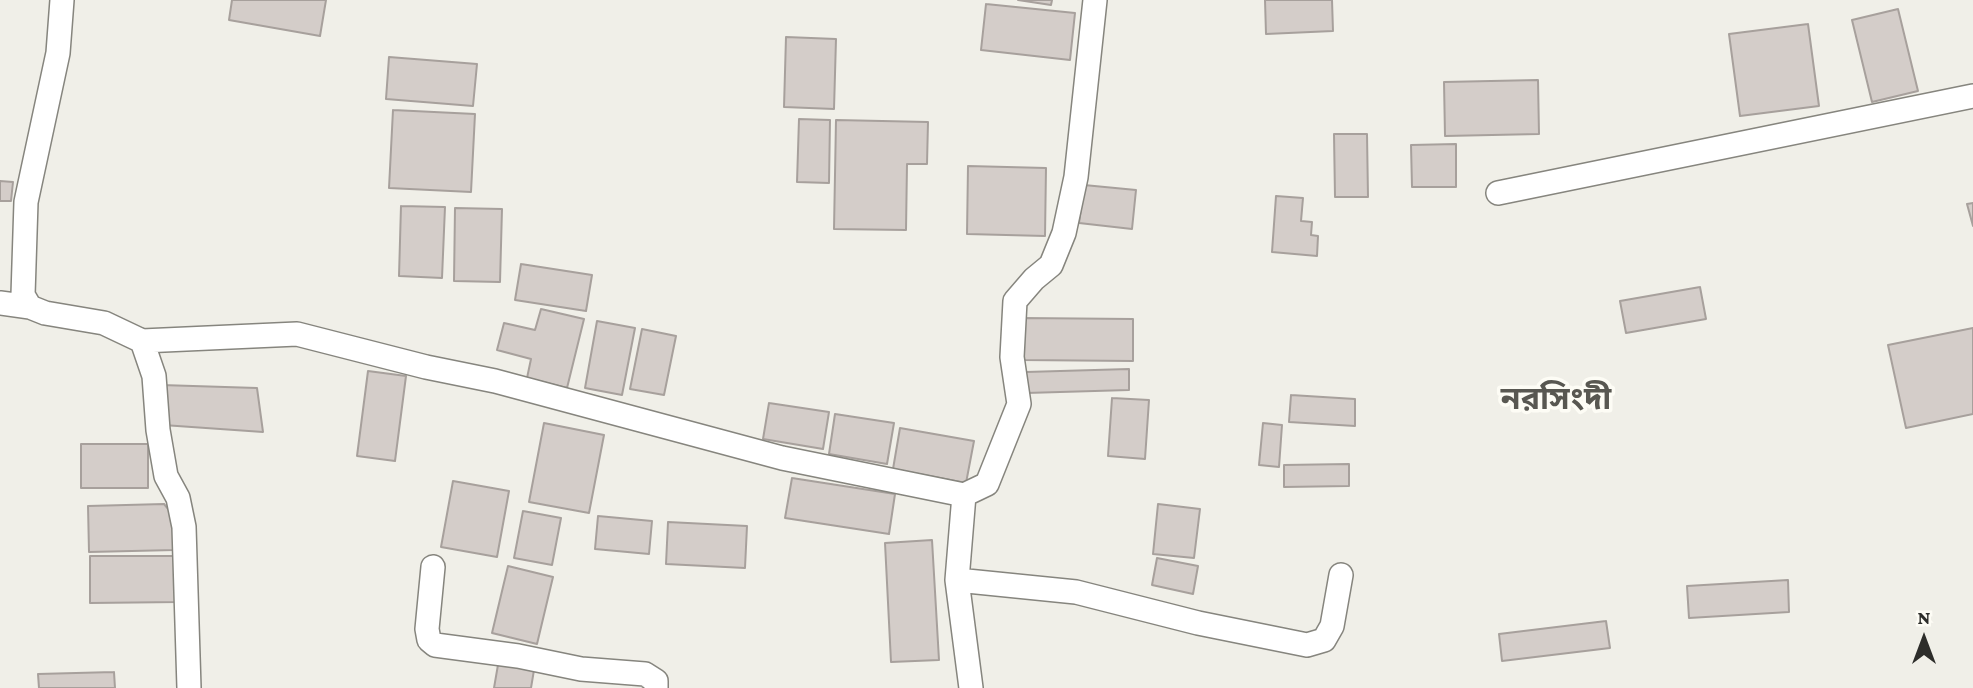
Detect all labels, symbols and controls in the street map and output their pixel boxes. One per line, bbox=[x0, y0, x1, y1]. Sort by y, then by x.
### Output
district label: নরসিংদী bbox=[1501, 380, 1611, 418]
north arrow bbox=[1889, 604, 1959, 674]
text: N bbox=[1918, 607, 1930, 628]

